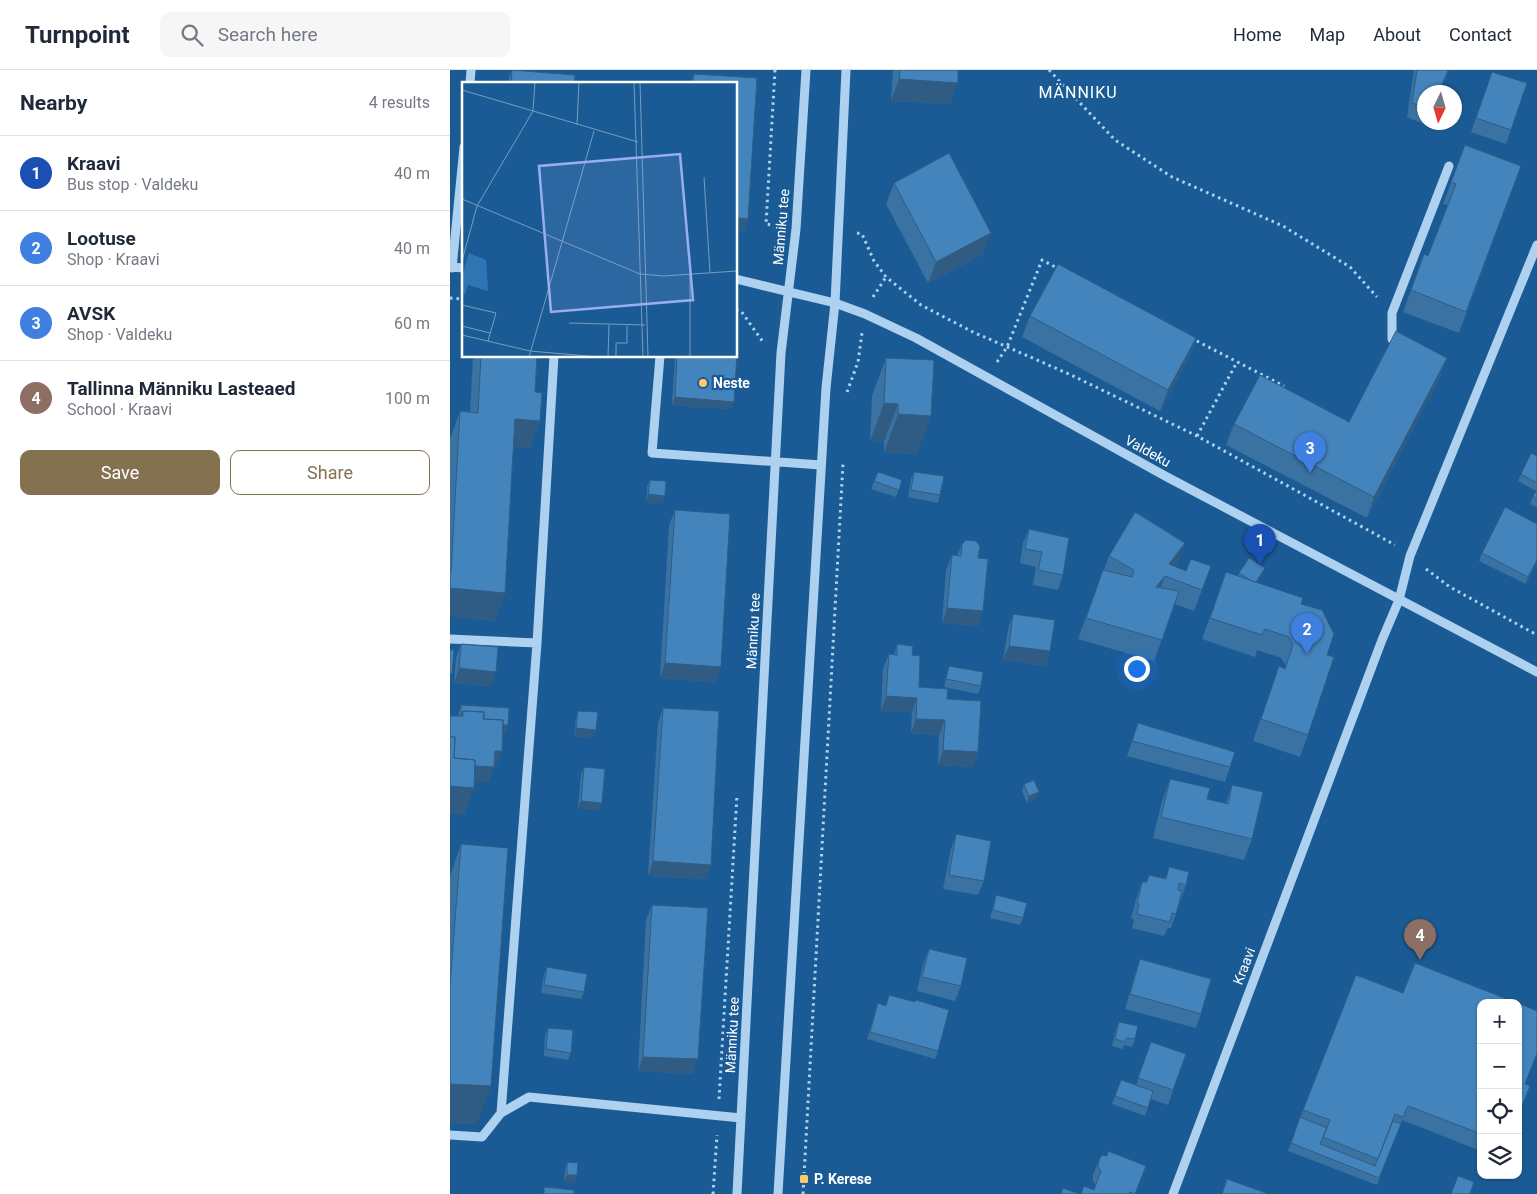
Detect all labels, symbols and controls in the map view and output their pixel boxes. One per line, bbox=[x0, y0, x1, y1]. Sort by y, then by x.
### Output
search box bbox=[160, 12, 510, 57]
text: Turnpoint bbox=[25, 21, 130, 49]
icon: search bbox=[178, 21, 206, 49]
text: Search here bbox=[218, 23, 318, 46]
text: Home bbox=[1233, 24, 1282, 45]
text: Map bbox=[1310, 24, 1345, 45]
text: About bbox=[1373, 24, 1421, 45]
text: Contact bbox=[1449, 24, 1512, 45]
inset map bbox=[462, 82, 738, 358]
district label: MÄNNIKU bbox=[1038, 83, 1118, 102]
north arrow bbox=[1417, 85, 1462, 130]
text: Nearby bbox=[20, 91, 87, 115]
text: 4 results bbox=[369, 93, 430, 112]
text: Kraavi bbox=[67, 152, 121, 175]
text: 1 bbox=[31, 164, 41, 183]
text: 40 m bbox=[394, 164, 430, 183]
text: Bus stop · Valdeku bbox=[67, 175, 198, 194]
street label: Männiku tee bbox=[770, 188, 792, 266]
text: Lootuse bbox=[67, 227, 136, 250]
text: 2 bbox=[31, 239, 41, 258]
text: 40 m bbox=[394, 239, 430, 258]
text: Shop · Kraavi bbox=[67, 250, 160, 269]
text: AVSK bbox=[67, 302, 115, 325]
text: 3 bbox=[31, 314, 41, 333]
text: 60 m bbox=[394, 314, 430, 333]
text: Shop · Valdeku bbox=[67, 325, 172, 344]
place label: Neste bbox=[713, 375, 750, 391]
text: Tallinna Männiku Lasteaed bbox=[67, 377, 296, 400]
marker: Neste bbox=[697, 377, 709, 389]
text: 4 bbox=[31, 389, 41, 408]
text: 100 m bbox=[385, 389, 430, 408]
text: School · Kraavi bbox=[67, 400, 172, 419]
street label: Valdeku bbox=[1122, 432, 1174, 470]
pin: 3 bbox=[1294, 432, 1326, 473]
button: Save bbox=[20, 450, 220, 495]
button: Share bbox=[230, 450, 430, 495]
pin: 1 bbox=[1244, 524, 1276, 565]
street label: Männiku tee bbox=[743, 592, 763, 670]
pin: 2 bbox=[1291, 613, 1323, 654]
your location bbox=[1124, 656, 1150, 682]
pin: 4 bbox=[1404, 919, 1436, 960]
street label: Kraavi bbox=[1230, 945, 1258, 987]
street label: Männiku tee bbox=[722, 996, 742, 1074]
map controls bbox=[1477, 999, 1522, 1179]
button: + bbox=[1477, 999, 1522, 1044]
button: − bbox=[1477, 1044, 1522, 1089]
button: locate bbox=[1477, 1089, 1522, 1134]
button: layers bbox=[1477, 1134, 1522, 1179]
place label: P. Kerese bbox=[814, 1171, 872, 1187]
marker: P. Kerese bbox=[798, 1173, 810, 1185]

